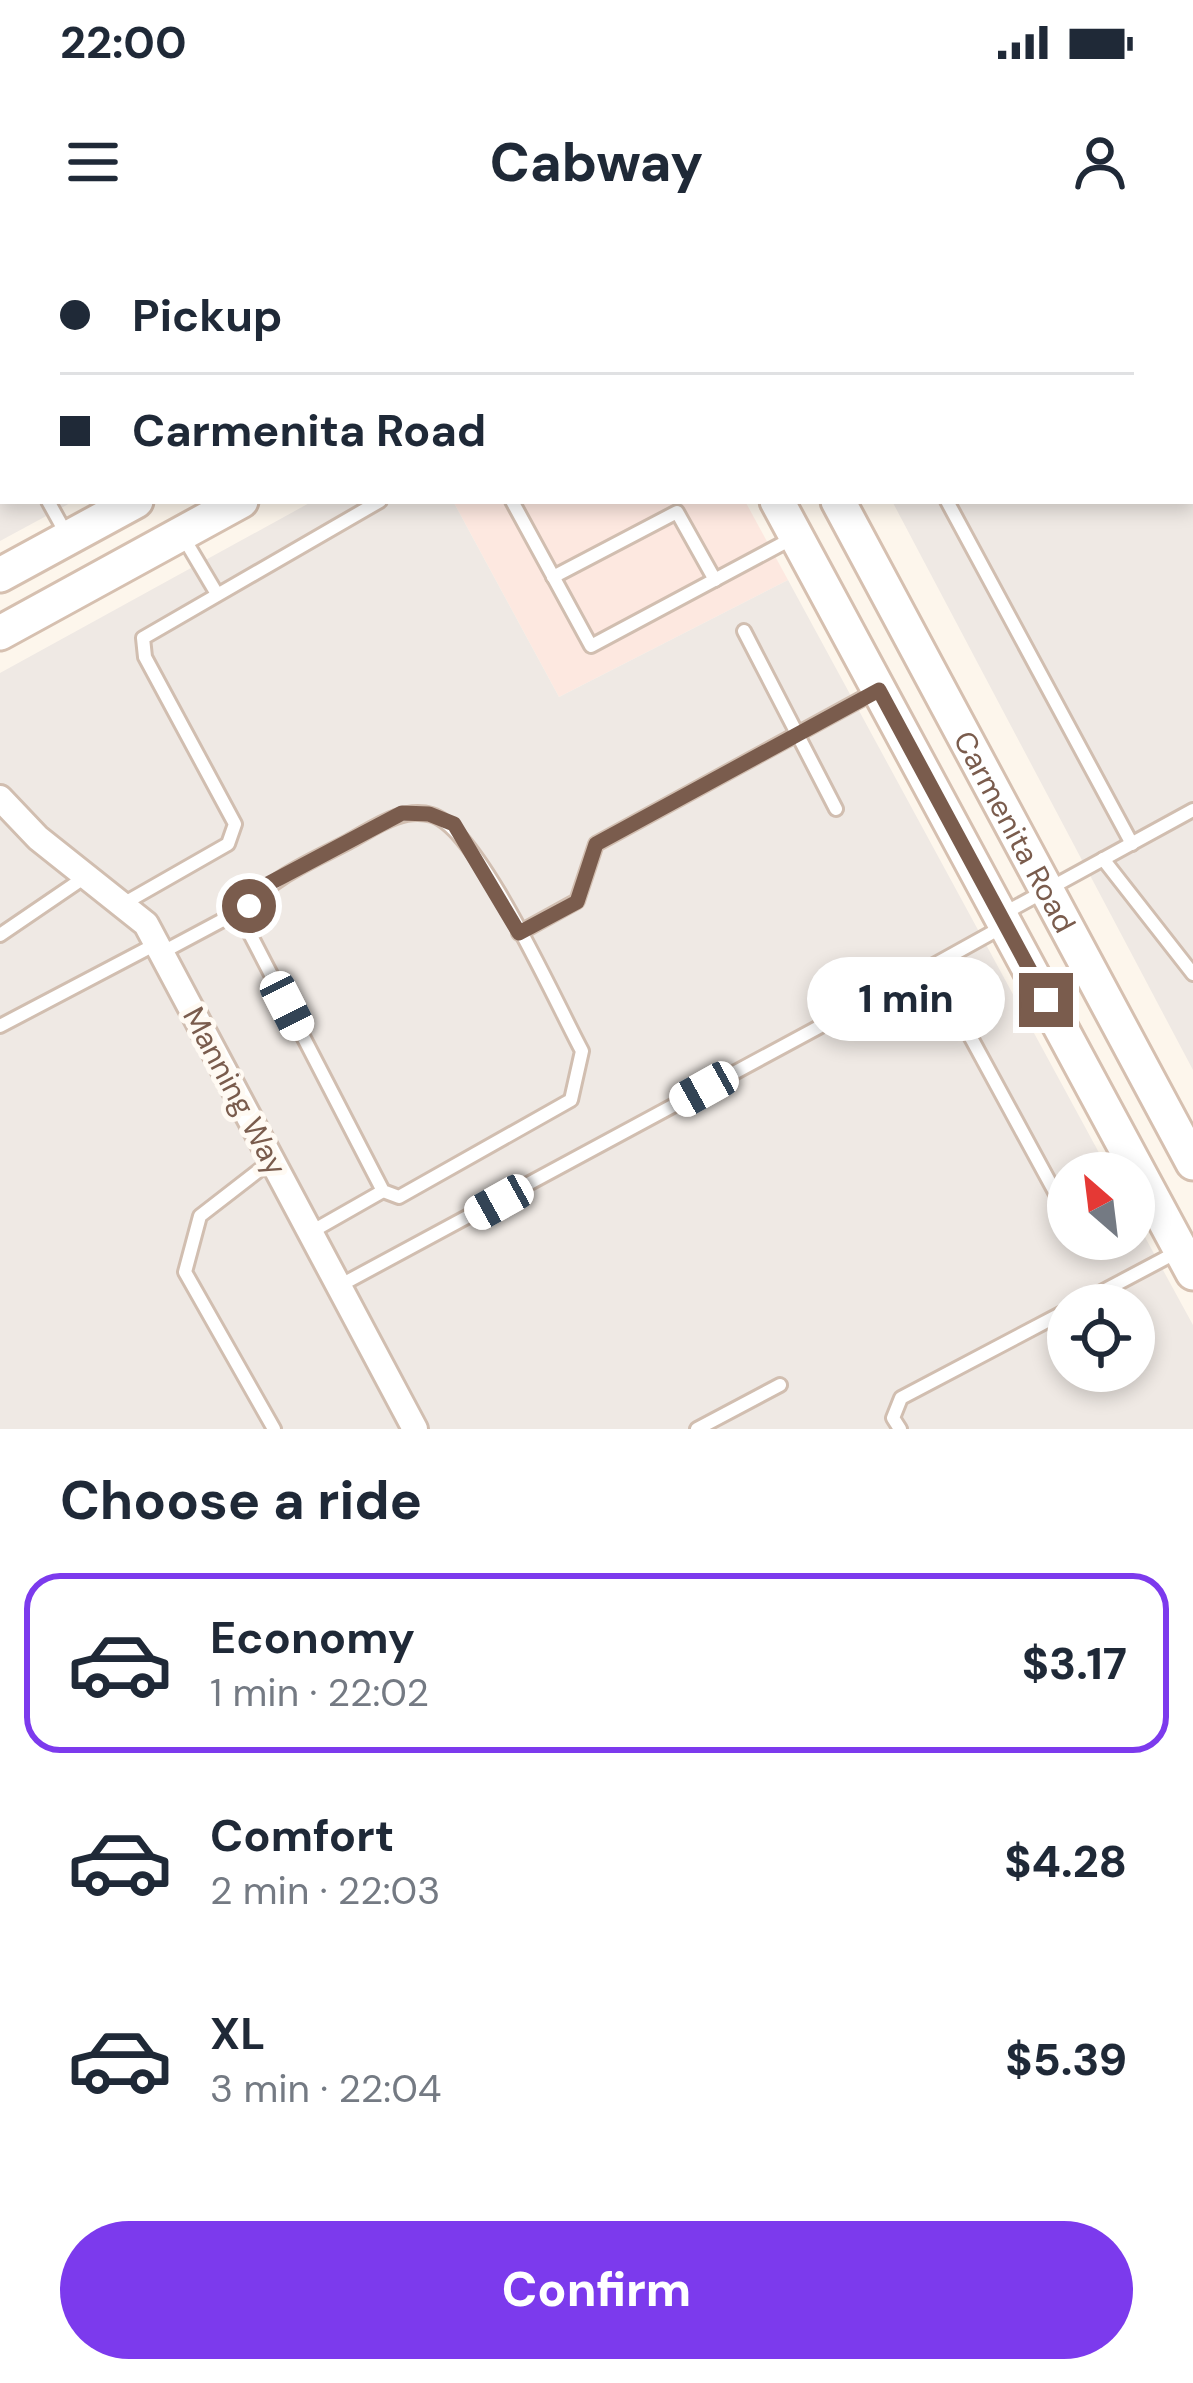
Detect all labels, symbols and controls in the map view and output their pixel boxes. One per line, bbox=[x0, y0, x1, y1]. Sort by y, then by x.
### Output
text: 22:00 bbox=[60, 13, 187, 72]
text: Cabway bbox=[490, 127, 703, 198]
icon: menu bbox=[60, 129, 126, 195]
icon: person bbox=[1067, 129, 1133, 195]
text: Pickup bbox=[132, 286, 282, 345]
text: Carmenita Road bbox=[132, 401, 486, 460]
street label: Carmenita Road bbox=[945, 724, 1085, 939]
route start bbox=[222, 879, 276, 933]
callout: 1 min bbox=[806, 958, 1004, 1042]
car bbox=[255, 966, 319, 1046]
text: 1 min bbox=[858, 973, 954, 1024]
route end bbox=[1019, 973, 1073, 1027]
street label: Manning Way bbox=[174, 1000, 296, 1182]
car bbox=[664, 1056, 744, 1122]
north arrow bbox=[1047, 1152, 1155, 1260]
map controls bbox=[1047, 1152, 1155, 1392]
car bbox=[459, 1169, 539, 1235]
button: locate bbox=[1047, 1284, 1155, 1392]
text: Choose a ride bbox=[60, 1465, 422, 1536]
text: Economy bbox=[210, 1608, 415, 1667]
icon: car bbox=[66, 1609, 174, 1717]
text: $3.17 bbox=[1022, 1634, 1127, 1693]
text: 1 min · 22:02 bbox=[210, 1667, 429, 1718]
text: Comfort bbox=[210, 1806, 394, 1865]
icon: car bbox=[66, 1807, 174, 1915]
text: $4.28 bbox=[1004, 1832, 1127, 1891]
text: 2 min · 22:03 bbox=[210, 1865, 440, 1916]
text: XL bbox=[210, 2004, 265, 2063]
icon: car bbox=[66, 2005, 174, 2113]
text: $5.39 bbox=[1005, 2030, 1127, 2089]
text: 3 min · 22:04 bbox=[210, 2063, 442, 2114]
button: Confirm bbox=[60, 2221, 1133, 2359]

